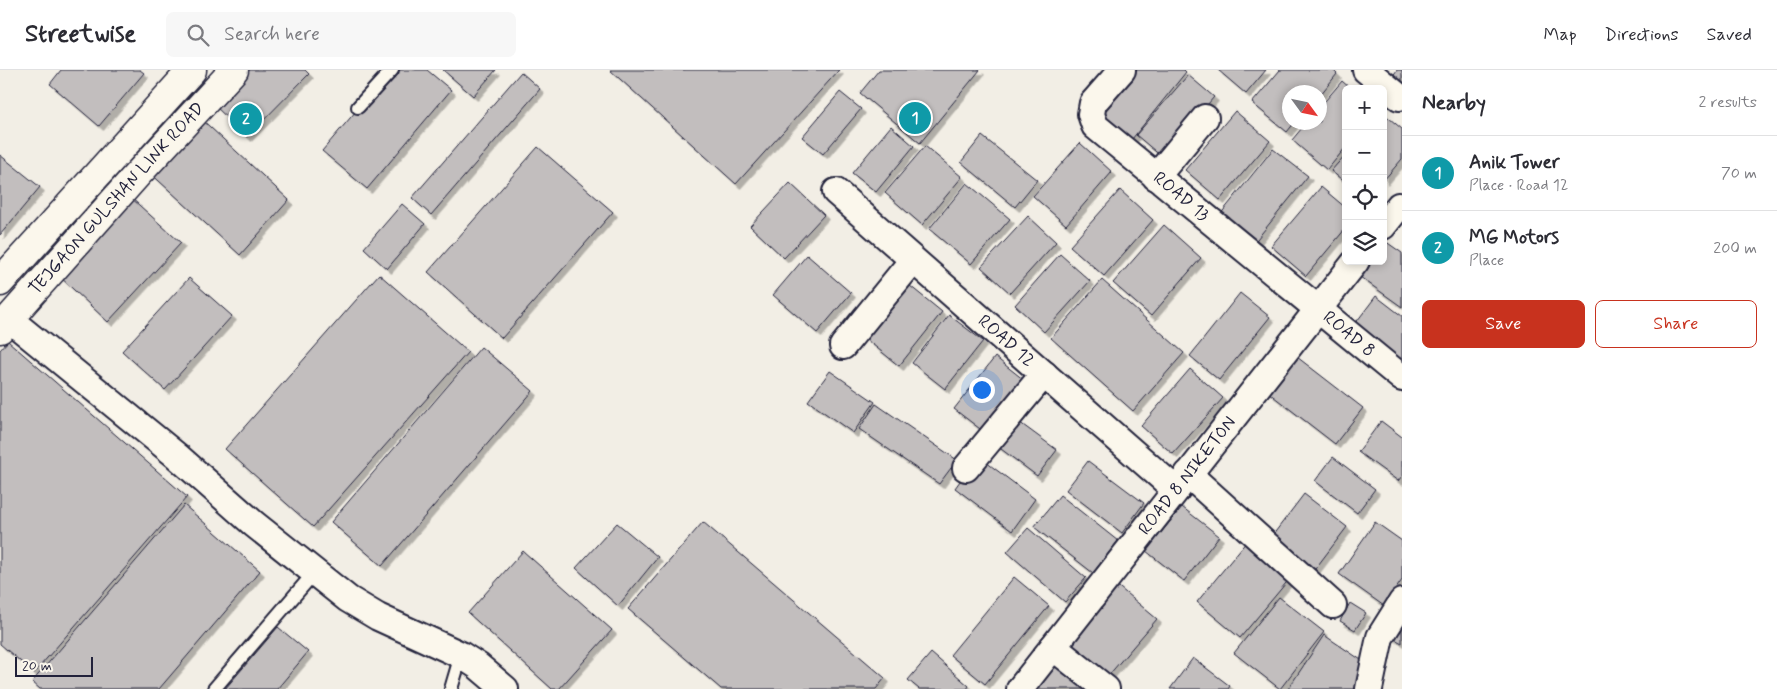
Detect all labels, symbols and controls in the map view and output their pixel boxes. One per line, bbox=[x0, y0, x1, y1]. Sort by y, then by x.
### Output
search box bbox=[166, 12, 516, 57]
text: Streetwise bbox=[25, 19, 136, 50]
icon: search bbox=[184, 21, 212, 49]
text: Search here bbox=[224, 22, 320, 47]
text: Map bbox=[1544, 23, 1577, 47]
text: Directions bbox=[1605, 23, 1679, 47]
text: Saved bbox=[1707, 23, 1752, 47]
north arrow bbox=[1282, 85, 1327, 130]
map controls bbox=[1342, 85, 1387, 265]
button: + bbox=[1342, 85, 1387, 130]
text: Nearby bbox=[1422, 89, 1486, 117]
text: 2 results bbox=[1699, 92, 1757, 113]
street label: TEJGAON GULSHAN LINK ROAD bbox=[24, 97, 210, 300]
pin: 1 bbox=[899, 99, 931, 137]
pin: 2 bbox=[230, 100, 262, 138]
button: − bbox=[1342, 130, 1387, 175]
text: Anik Tower bbox=[1469, 150, 1560, 175]
text: 1 bbox=[1434, 163, 1442, 184]
text: 70 m bbox=[1721, 163, 1757, 184]
street label: ROAD 13 bbox=[1148, 166, 1215, 227]
button: locate bbox=[1342, 175, 1387, 220]
text: Place · Road 12 bbox=[1469, 175, 1568, 196]
button: layers bbox=[1342, 220, 1387, 265]
text: MG Motors bbox=[1469, 225, 1559, 250]
text: 2 bbox=[1434, 238, 1442, 259]
text: 200 m bbox=[1713, 238, 1757, 259]
text: Place bbox=[1469, 250, 1504, 271]
button: Save bbox=[1422, 300, 1585, 348]
button: Share bbox=[1595, 300, 1757, 348]
street label: ROAD 8 bbox=[1318, 306, 1380, 363]
street label: ROAD 12 bbox=[972, 309, 1040, 372]
your location bbox=[969, 377, 995, 403]
street label: ROAD 8 NIKETON bbox=[1133, 411, 1242, 540]
scale bar bbox=[15, 654, 92, 677]
text: 20 m bbox=[22, 657, 52, 675]

